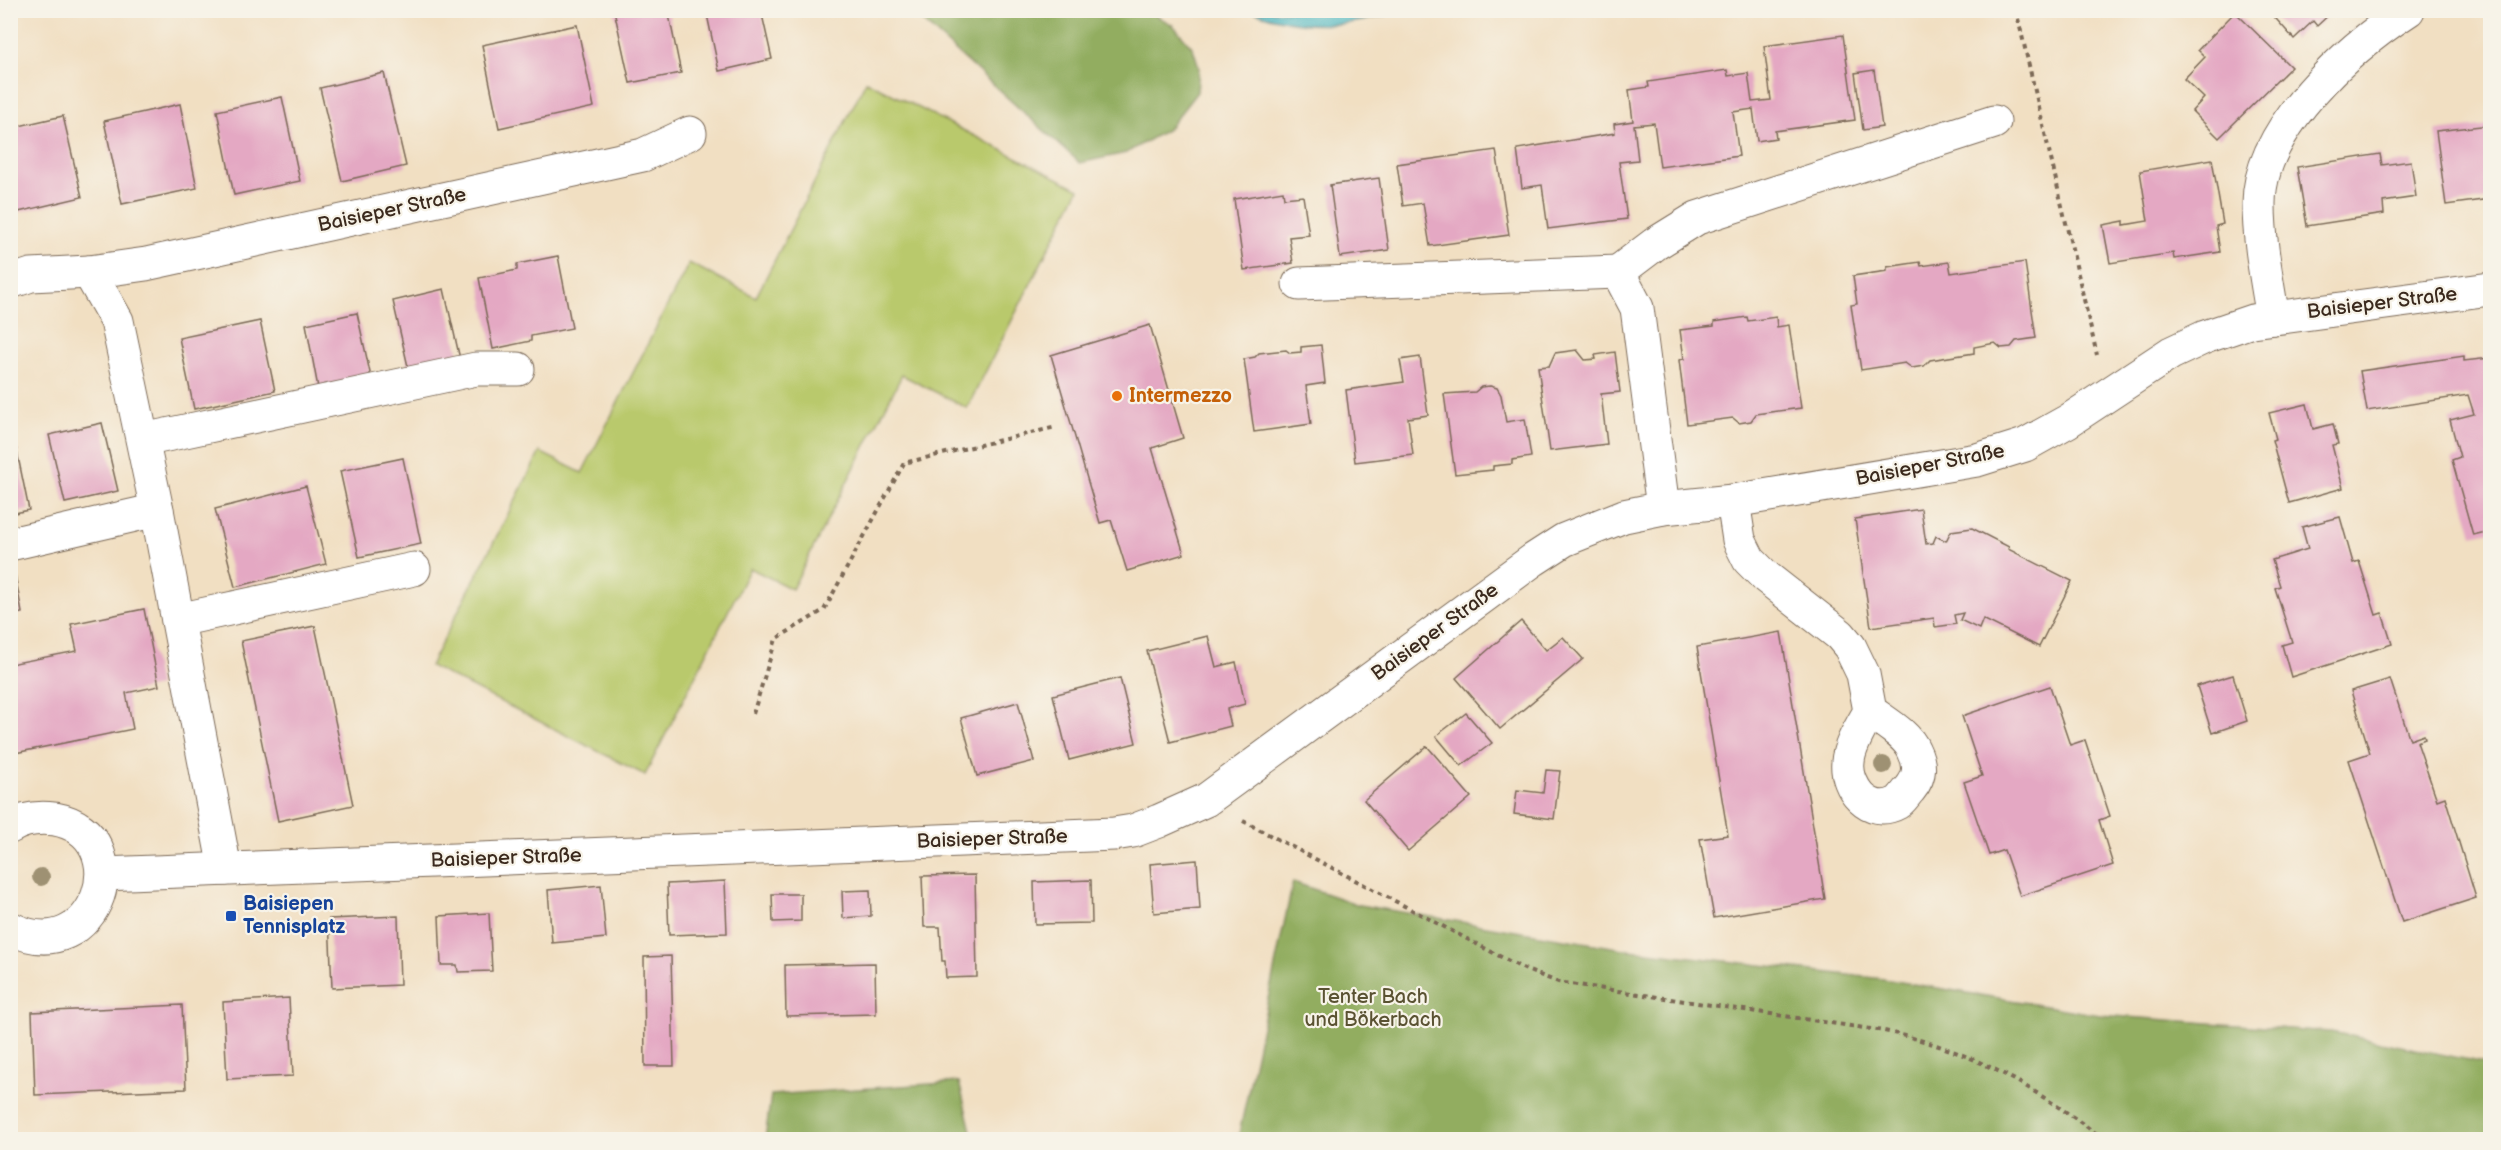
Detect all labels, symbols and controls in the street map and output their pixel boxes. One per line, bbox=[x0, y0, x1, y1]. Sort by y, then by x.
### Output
street label: Baisieper Straße bbox=[316, 183, 469, 237]
street label: Baisieper Straße bbox=[2305, 282, 2459, 324]
place label: Intermezzo bbox=[1129, 384, 1232, 408]
marker: Intermezzo bbox=[1110, 389, 1124, 403]
street label: Baisieper Straße bbox=[1853, 439, 2007, 491]
street label: Baisieper Straße bbox=[1367, 578, 1503, 686]
street label: Baisieper Straße bbox=[916, 824, 1068, 854]
street label: Baisieper Straße bbox=[430, 843, 582, 873]
place label: Baisiepen Tennisplatz bbox=[243, 892, 345, 939]
marker: Baisiepen Tennisplatz bbox=[224, 909, 238, 923]
park label: Tenter Bach und Bökerbach bbox=[1304, 985, 1442, 1032]

